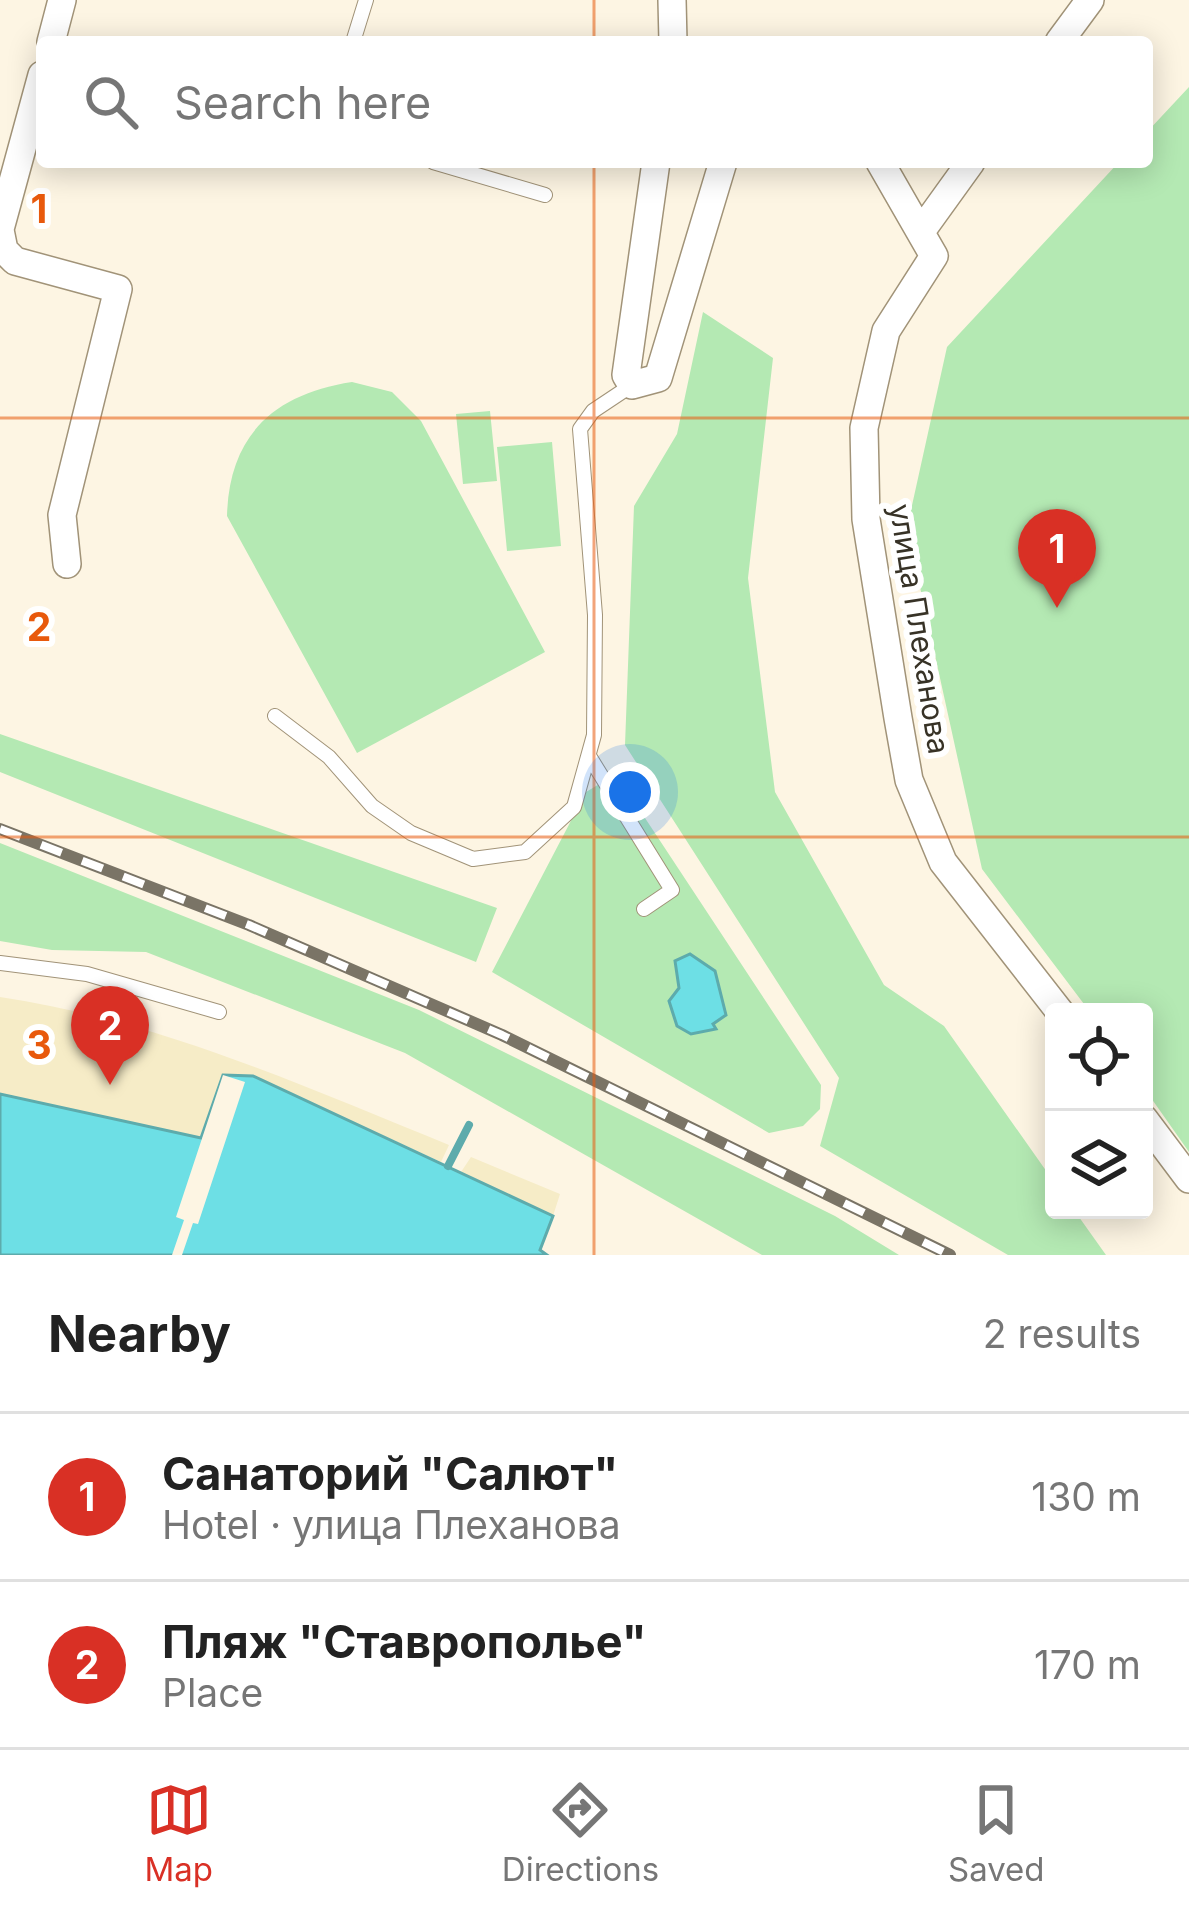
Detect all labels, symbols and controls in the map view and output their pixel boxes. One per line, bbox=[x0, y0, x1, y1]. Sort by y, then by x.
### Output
search box bbox=[36, 36, 1153, 168]
icon: search bbox=[78, 69, 144, 135]
text: Search here bbox=[174, 75, 431, 130]
text: 1 bbox=[31, 185, 47, 232]
street label: улица Плеханова bbox=[882, 501, 958, 757]
pin: 1 bbox=[1018, 509, 1096, 608]
text: 2 bbox=[27, 603, 51, 650]
your location bbox=[600, 762, 660, 822]
pin: 2 bbox=[71, 986, 149, 1085]
map controls bbox=[1045, 1003, 1153, 1219]
button: locate bbox=[1045, 1003, 1153, 1111]
text: 3 bbox=[26, 1021, 52, 1068]
button: layers bbox=[1045, 1111, 1153, 1219]
text: Nearby bbox=[48, 1303, 231, 1364]
text: 2 results bbox=[983, 1310, 1141, 1357]
text: Санаторий "Салют" bbox=[162, 1446, 618, 1501]
text: 1 bbox=[79, 1473, 95, 1520]
text: 130 m bbox=[1031, 1473, 1141, 1520]
text: Hotel · улица Плеханова bbox=[162, 1501, 621, 1548]
text: Пляж "Ставрополье" bbox=[162, 1614, 647, 1669]
text: 2 bbox=[75, 1641, 99, 1688]
text: 170 m bbox=[1034, 1641, 1141, 1688]
text: Place bbox=[162, 1669, 263, 1716]
tab: Map bbox=[144, 1777, 213, 1889]
tab: Directions bbox=[502, 1777, 659, 1889]
tab: Saved bbox=[948, 1777, 1045, 1889]

